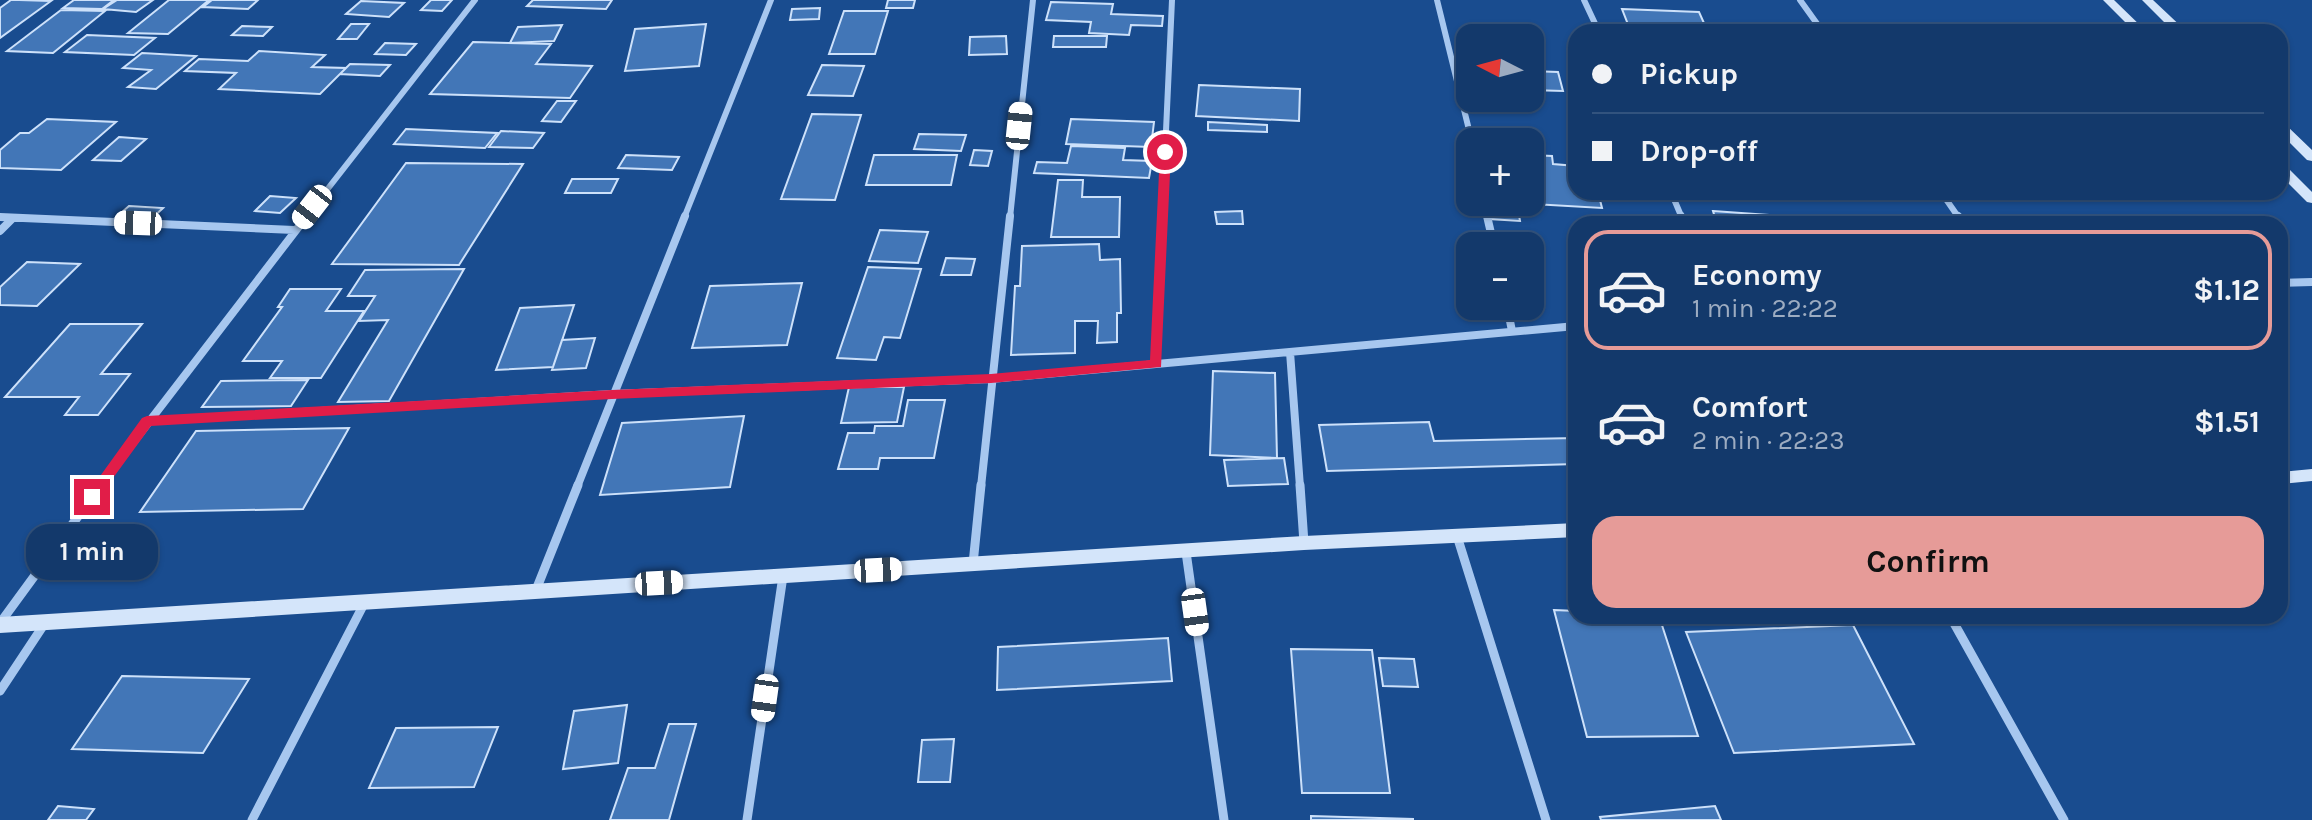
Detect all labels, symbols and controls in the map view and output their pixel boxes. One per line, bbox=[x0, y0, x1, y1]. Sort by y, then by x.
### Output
north arrow bbox=[1456, 24, 1544, 112]
map controls bbox=[1456, 24, 1544, 320]
text: Pickup bbox=[1640, 56, 1738, 92]
car bbox=[1005, 101, 1033, 151]
button: + bbox=[1456, 128, 1544, 216]
text: Drop-off bbox=[1640, 133, 1758, 169]
route start bbox=[1147, 134, 1183, 170]
car bbox=[288, 181, 336, 233]
car bbox=[114, 210, 162, 236]
button: − bbox=[1456, 232, 1544, 320]
icon: car bbox=[1596, 254, 1668, 326]
text: Economy bbox=[1692, 257, 1822, 293]
text: $1.12 bbox=[2193, 272, 2260, 308]
text: 1 min · 22:22 bbox=[1692, 293, 1838, 324]
icon: car bbox=[1596, 386, 1668, 458]
text: Comfort bbox=[1692, 389, 1808, 425]
text: $1.51 bbox=[2194, 404, 2260, 440]
text: 2 min · 22:23 bbox=[1692, 425, 1845, 456]
route end bbox=[74, 479, 110, 515]
button: Confirm bbox=[1592, 516, 2264, 608]
callout: 1 min bbox=[26, 525, 158, 581]
text: 1 min bbox=[59, 536, 125, 567]
car bbox=[853, 557, 903, 583]
car bbox=[634, 570, 684, 596]
car bbox=[1180, 587, 1210, 637]
car bbox=[750, 673, 780, 723]

